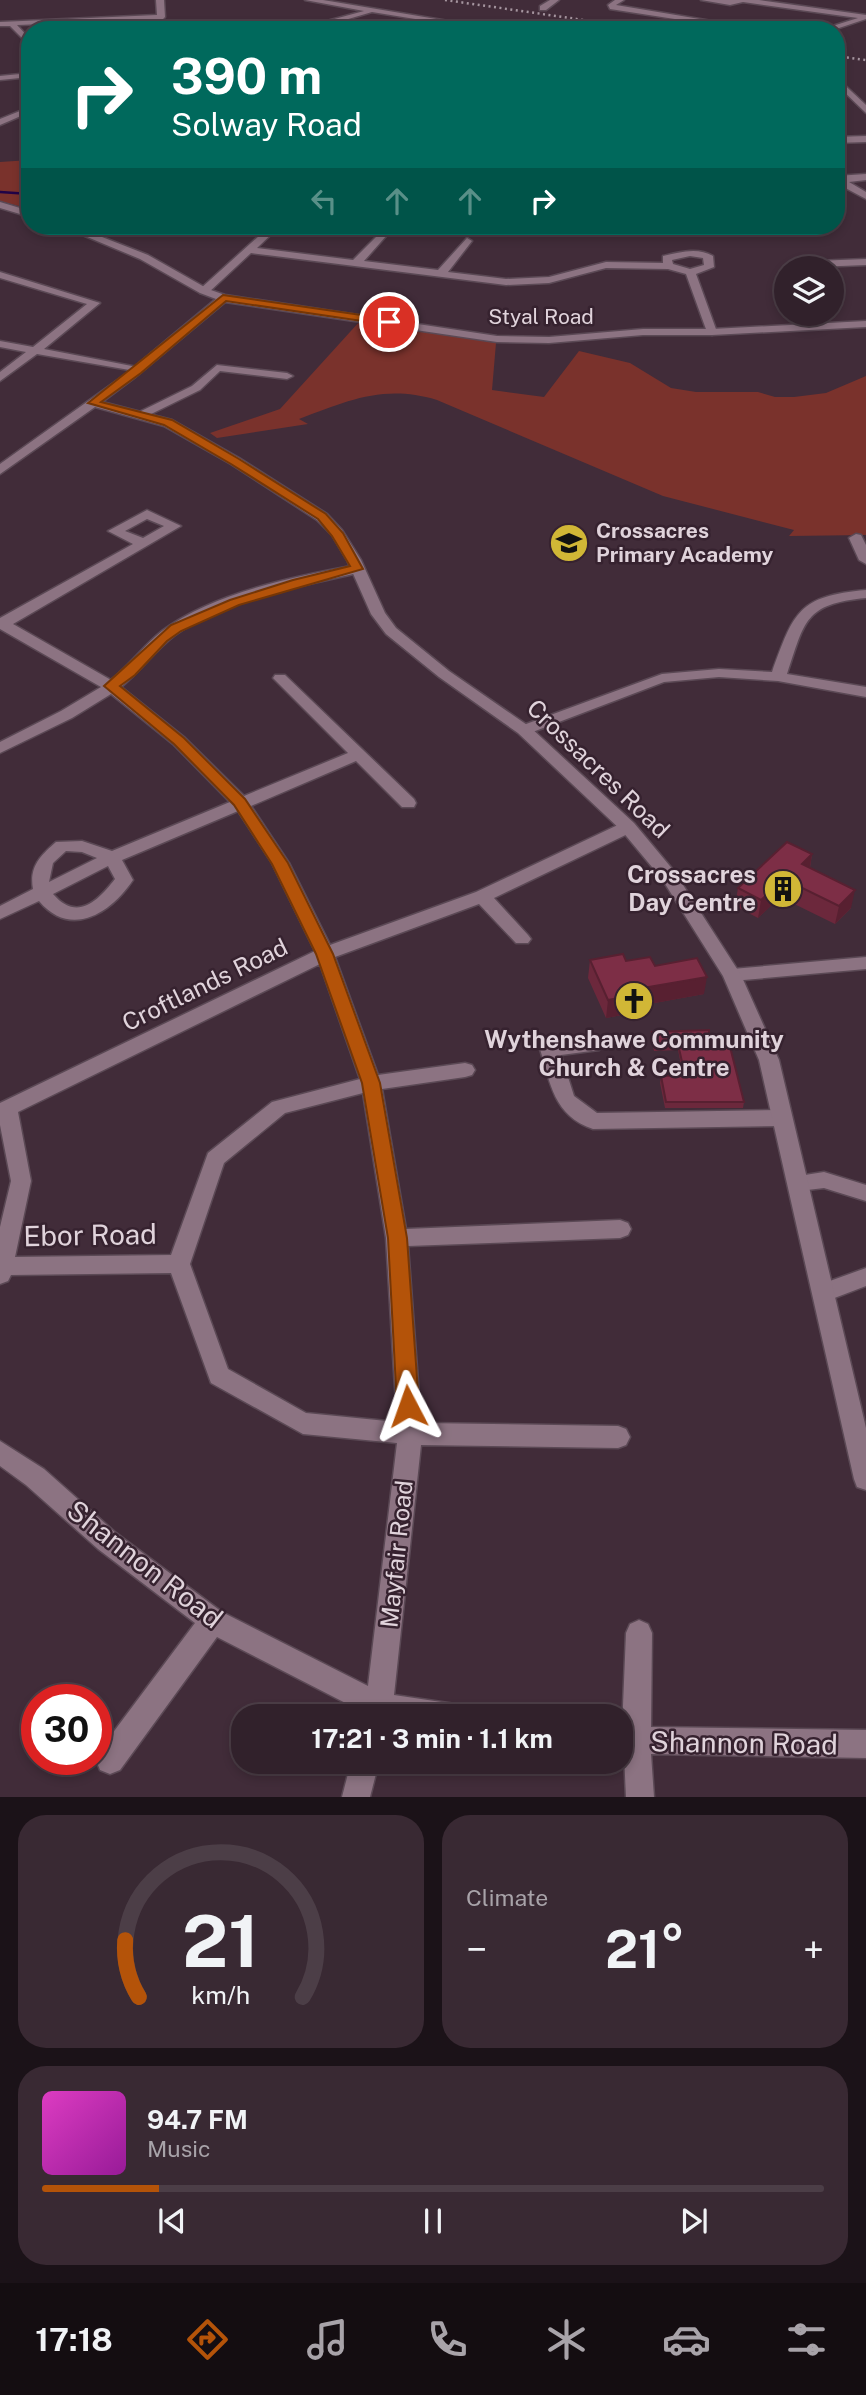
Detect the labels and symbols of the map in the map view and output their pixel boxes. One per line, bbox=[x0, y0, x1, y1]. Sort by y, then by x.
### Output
pin bbox=[359, 292, 419, 352]
street label: Styal Road bbox=[488, 304, 594, 329]
place label: Crossacres Primary Academy bbox=[596, 518, 773, 567]
school or university icon: Crossacres Primary Academy bbox=[548, 522, 590, 564]
street label: Crossacres Road bbox=[522, 693, 676, 843]
place label: Crossacres Day Centre bbox=[627, 860, 756, 916]
building icon: Crossacres Day Centre bbox=[762, 868, 804, 910]
street label: Croftlands Road bbox=[117, 932, 292, 1036]
church icon: Wythenshawe Community Church & Centre bbox=[613, 980, 655, 1022]
place label: Wythenshawe Community Church & Centre bbox=[484, 1025, 784, 1081]
street label: Ebor Road bbox=[23, 1217, 157, 1252]
position arrow bbox=[371, 1369, 445, 1443]
street label: Mayfair Road bbox=[374, 1479, 418, 1629]
street label: Shannon Road bbox=[61, 1493, 229, 1634]
speed limit sign: 30 bbox=[21, 1684, 112, 1775]
street label: Shannon Road bbox=[650, 1724, 838, 1761]

